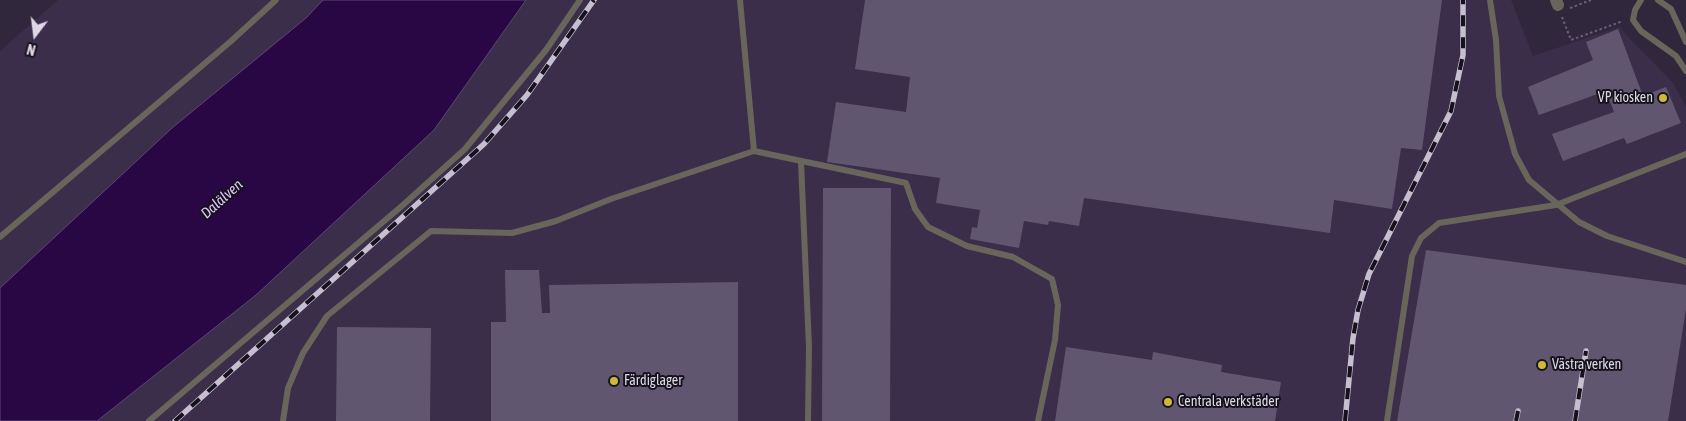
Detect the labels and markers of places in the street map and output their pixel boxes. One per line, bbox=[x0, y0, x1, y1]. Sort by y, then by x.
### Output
place label: VP kiosken bbox=[1598, 90, 1653, 106]
marker: VP kiosken bbox=[1657, 92, 1669, 104]
place label: Västra verken bbox=[1552, 357, 1621, 373]
marker: Västra verken bbox=[1536, 359, 1548, 371]
place label: Färdiglager bbox=[624, 373, 682, 389]
marker: Färdiglager bbox=[608, 375, 620, 387]
place label: Centrala verkstäder bbox=[1178, 394, 1279, 410]
marker: Centrala verkstäder bbox=[1162, 396, 1174, 408]

